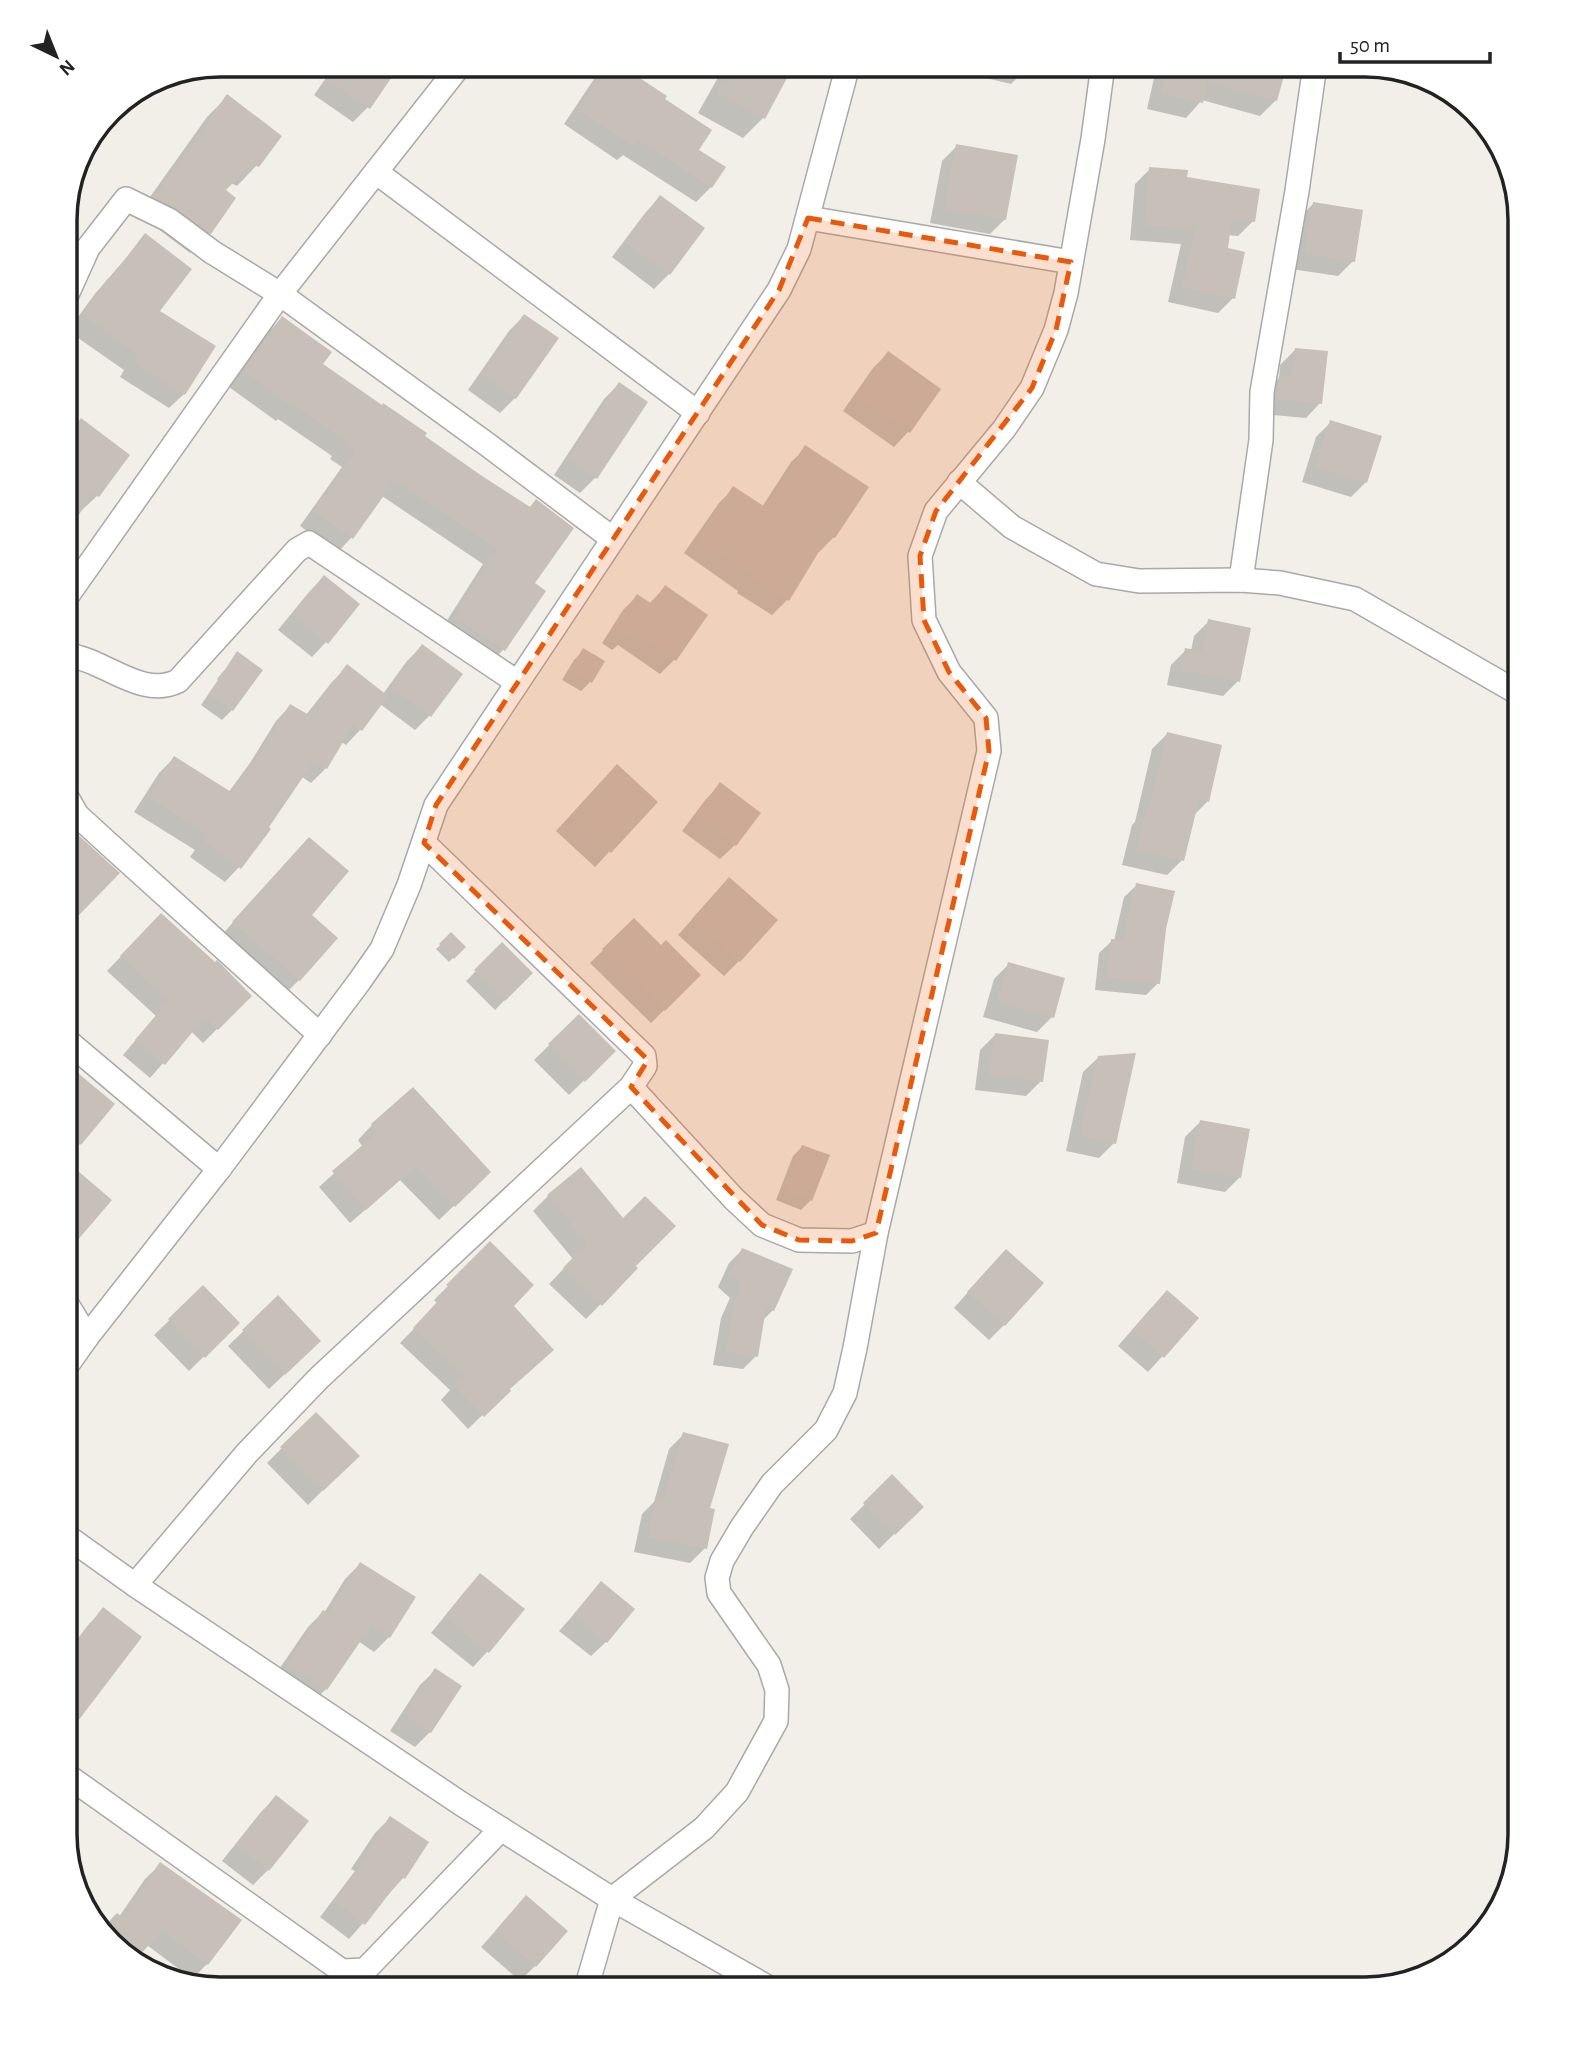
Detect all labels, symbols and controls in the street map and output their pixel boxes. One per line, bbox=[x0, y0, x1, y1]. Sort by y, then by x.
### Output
north arrow bbox=[21, 21, 91, 91]
scale bar bbox=[1340, 21, 1490, 65]
text: 50 m bbox=[1350, 35, 1390, 56]
text: N bbox=[55, 56, 78, 79]

